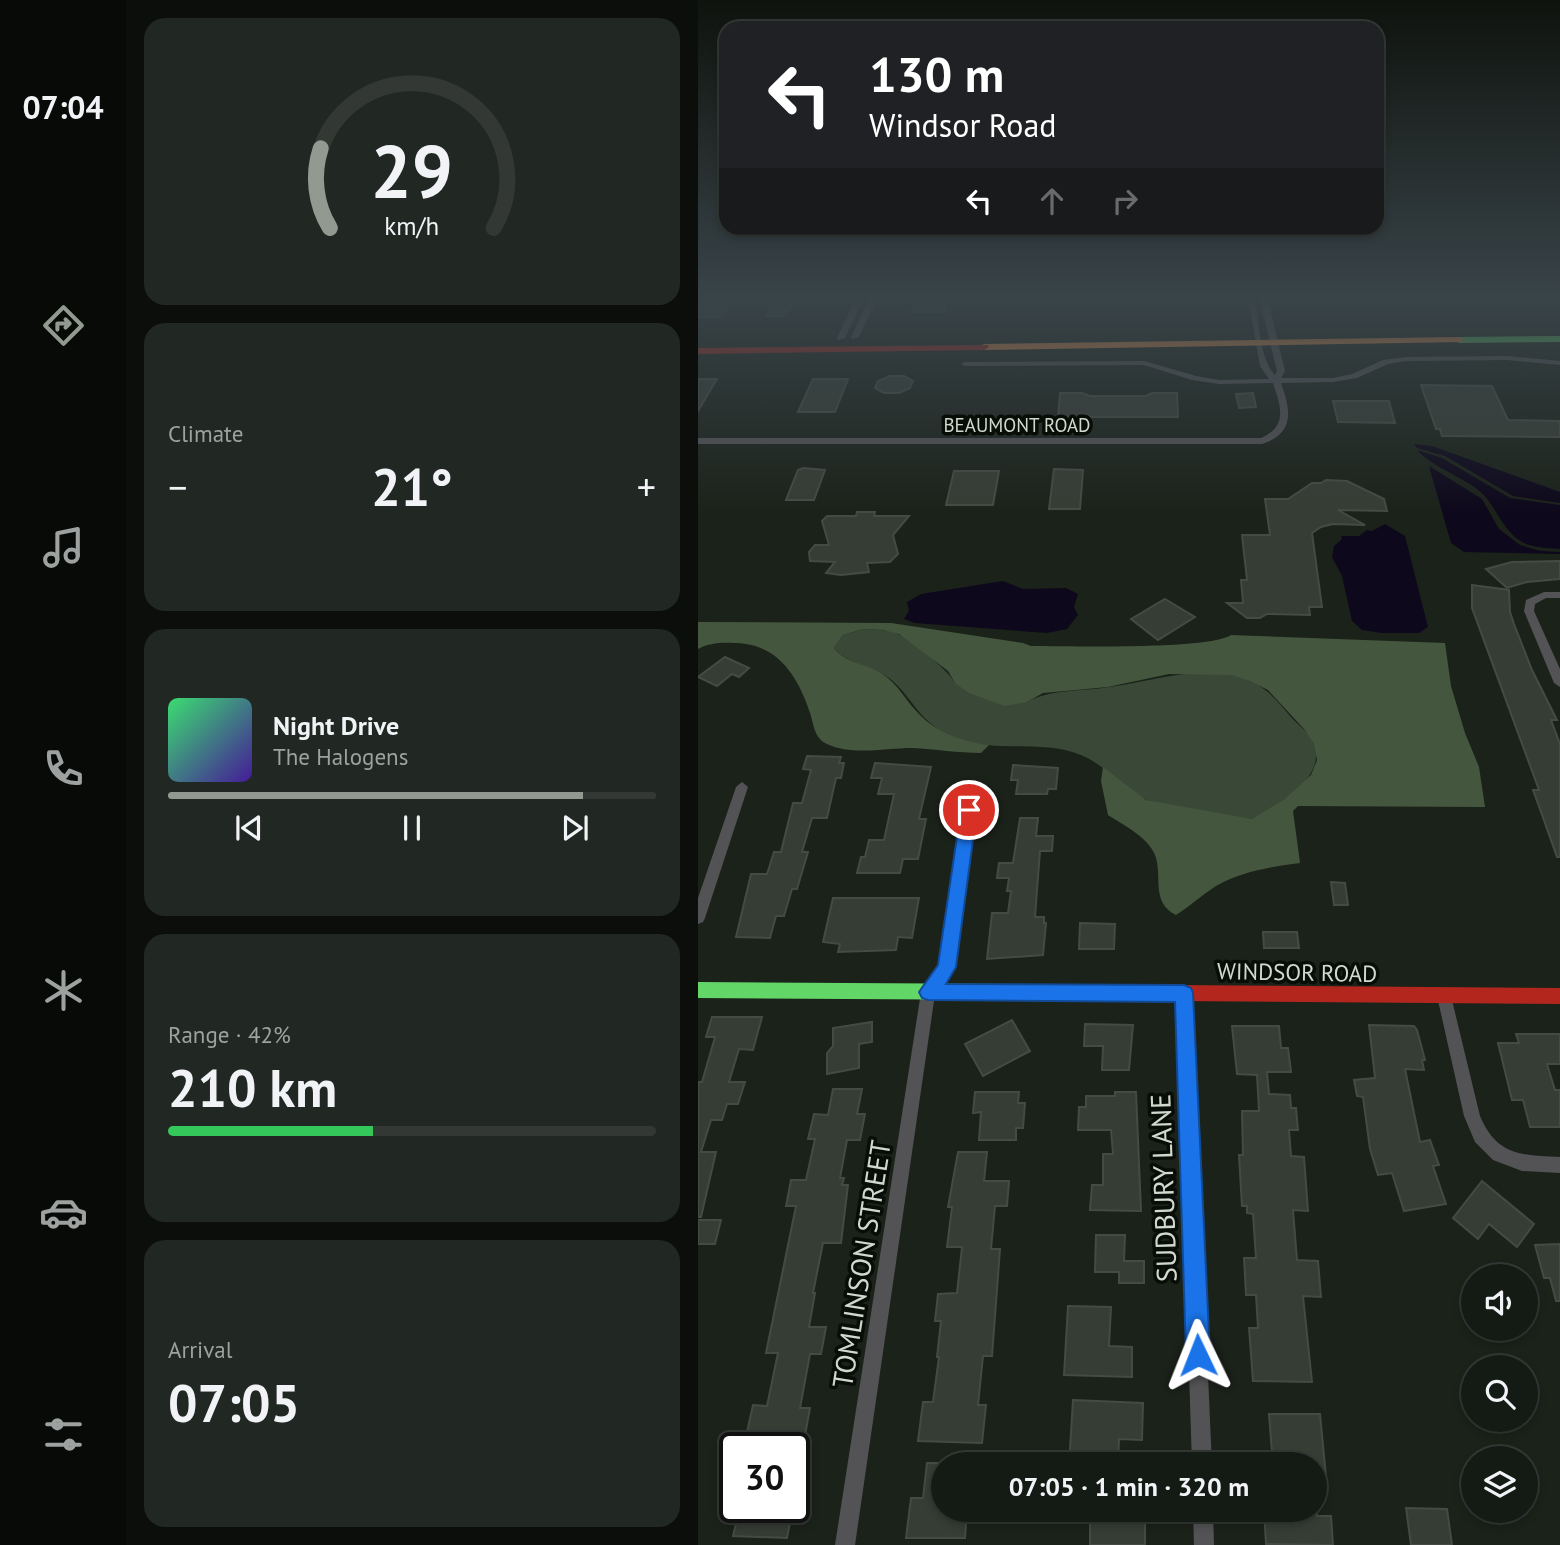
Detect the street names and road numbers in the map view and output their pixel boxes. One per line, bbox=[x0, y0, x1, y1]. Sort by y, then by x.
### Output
street label: BEAUMONT ROAD bbox=[944, 413, 1091, 437]
street label: WINDSOR ROAD bbox=[1217, 956, 1377, 988]
street label: SUDBURY LANE bbox=[1141, 1093, 1185, 1283]
street label: TOMLINSON STREET bbox=[823, 1137, 899, 1390]

